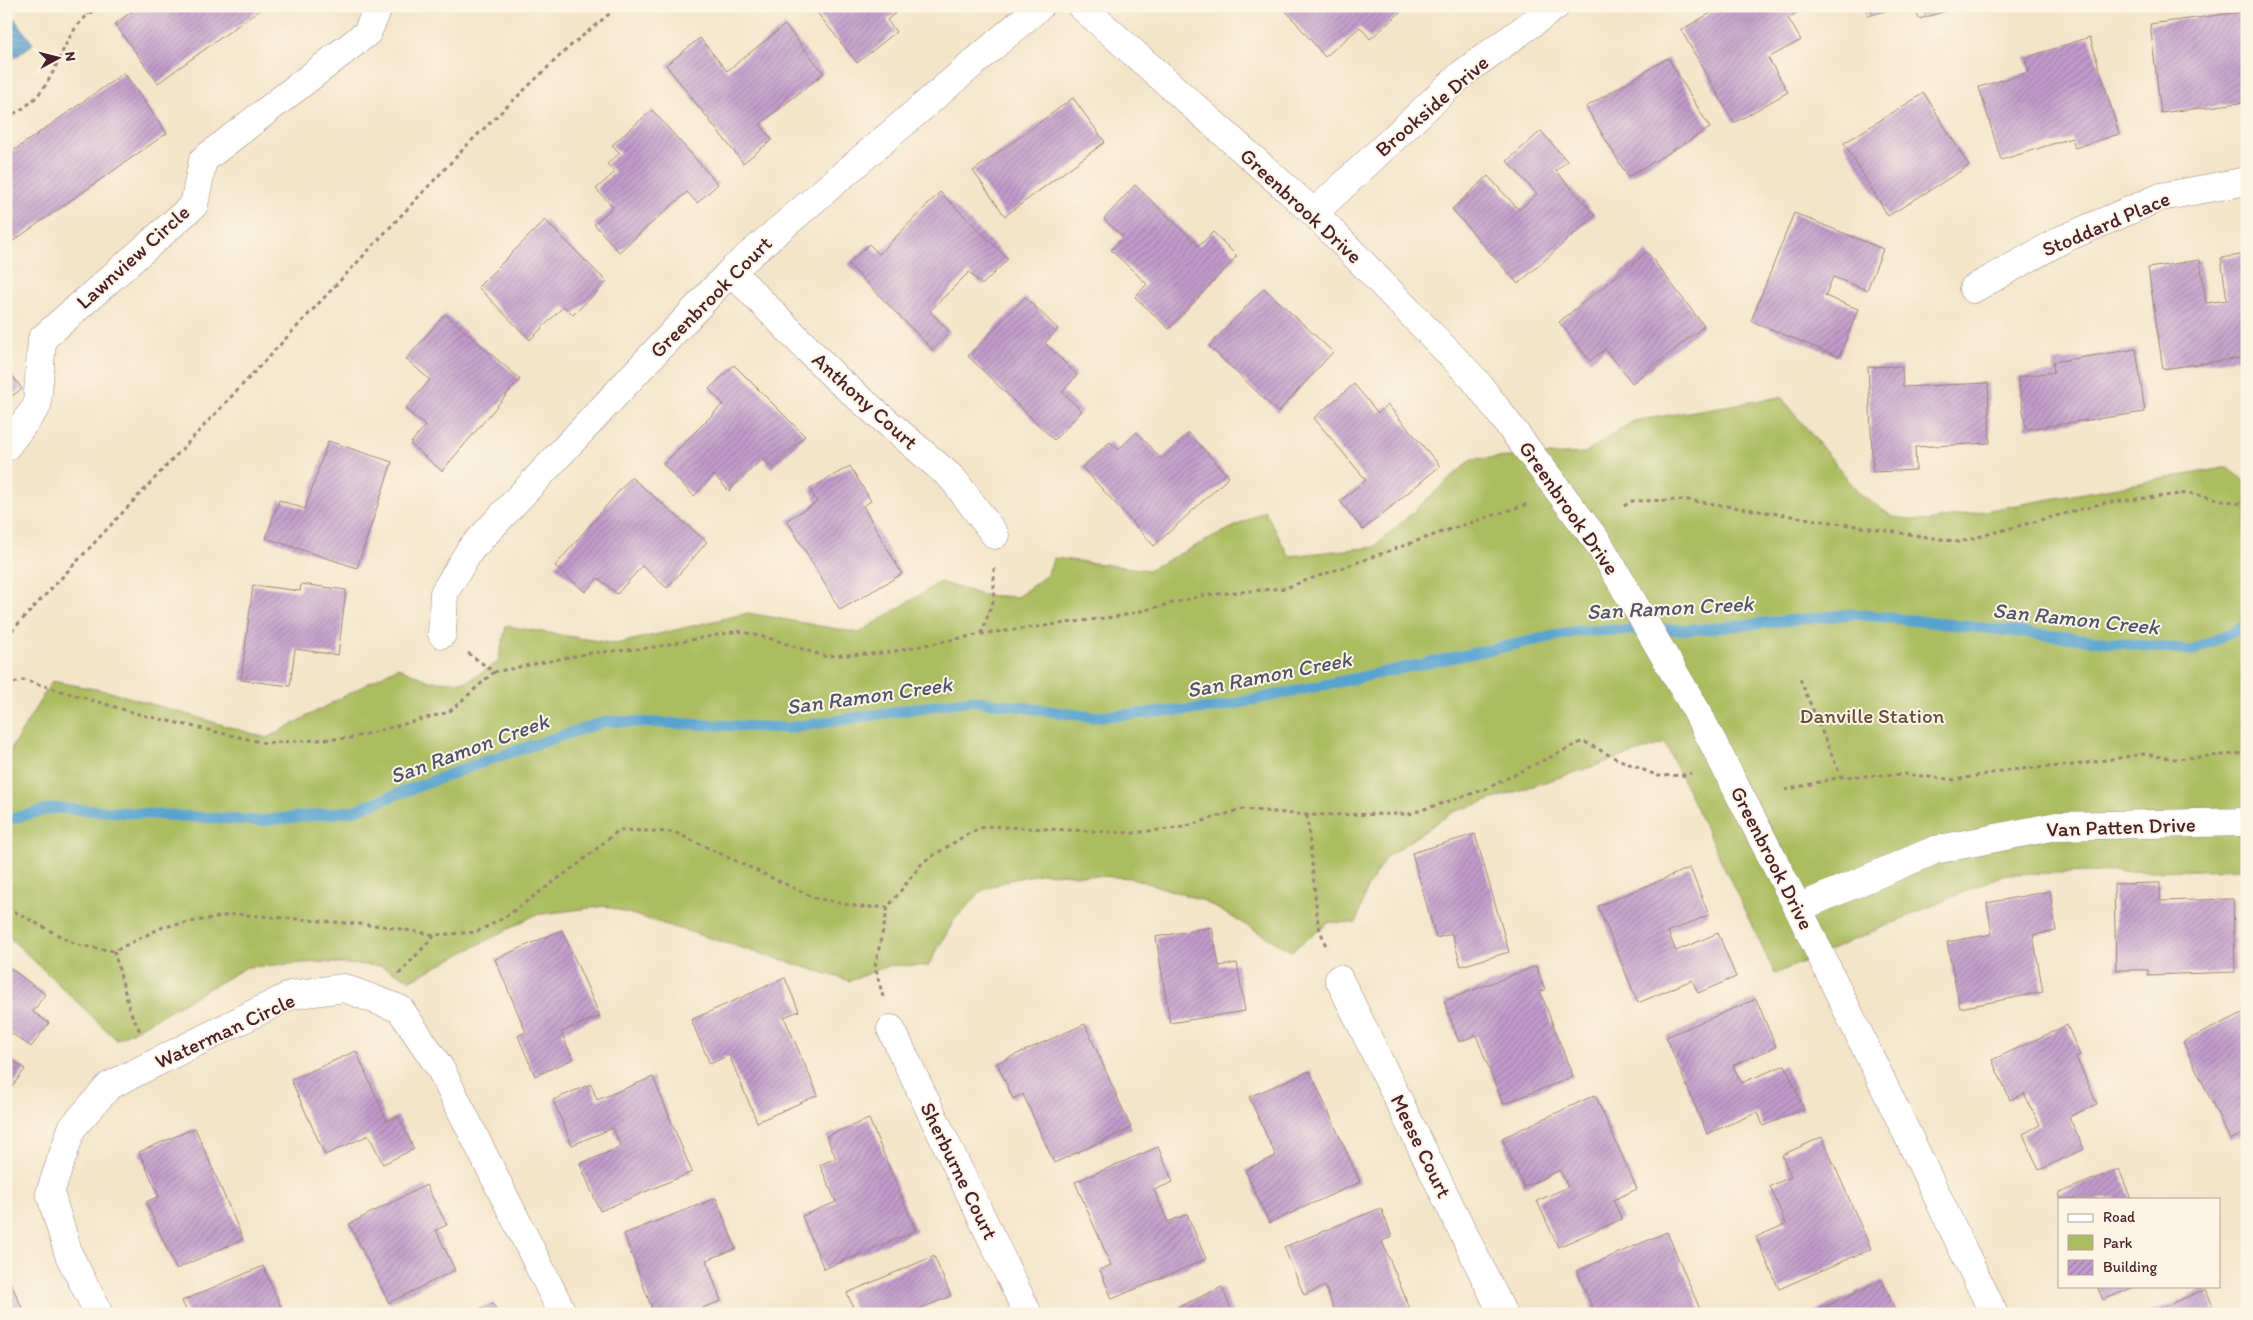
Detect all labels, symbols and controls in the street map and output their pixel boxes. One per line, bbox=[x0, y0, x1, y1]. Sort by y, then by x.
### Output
north arrow bbox=[32, 32, 82, 82]
street label: Brookside Drive bbox=[1370, 50, 1493, 162]
text: N bbox=[61, 51, 79, 62]
street label: Greenbrook Drive bbox=[1235, 143, 1368, 269]
street label: Stoddard Place bbox=[2038, 185, 2173, 262]
street label: Lawnview Circle bbox=[71, 199, 194, 314]
street label: Greenbrook Court bbox=[644, 230, 777, 363]
street label: Anthony Court bbox=[807, 347, 923, 455]
street label: Greenbrook Drive bbox=[1514, 436, 1625, 579]
water label: San Ramon Creek bbox=[1586, 590, 1756, 625]
water label: San Ramon Creek bbox=[1991, 596, 2162, 641]
water label: San Ramon Creek bbox=[1185, 645, 1355, 704]
water label: San Ramon Creek bbox=[784, 670, 955, 720]
park label: Danville Station bbox=[1800, 703, 1945, 728]
water label: San Ramon Creek bbox=[386, 707, 554, 790]
street label: Greenbrook Drive bbox=[1726, 782, 1819, 934]
street label: Van Patten Drive bbox=[2046, 811, 2196, 842]
street label: Waterman Circle bbox=[151, 987, 299, 1074]
street label: Meese Court bbox=[1386, 1090, 1457, 1202]
street label: Sherburne Court bbox=[915, 1098, 1004, 1244]
legend bbox=[2058, 1198, 2220, 1288]
text: Road bbox=[2103, 1208, 2136, 1226]
text: Park bbox=[2103, 1234, 2133, 1252]
text: Building bbox=[2103, 1258, 2157, 1276]

